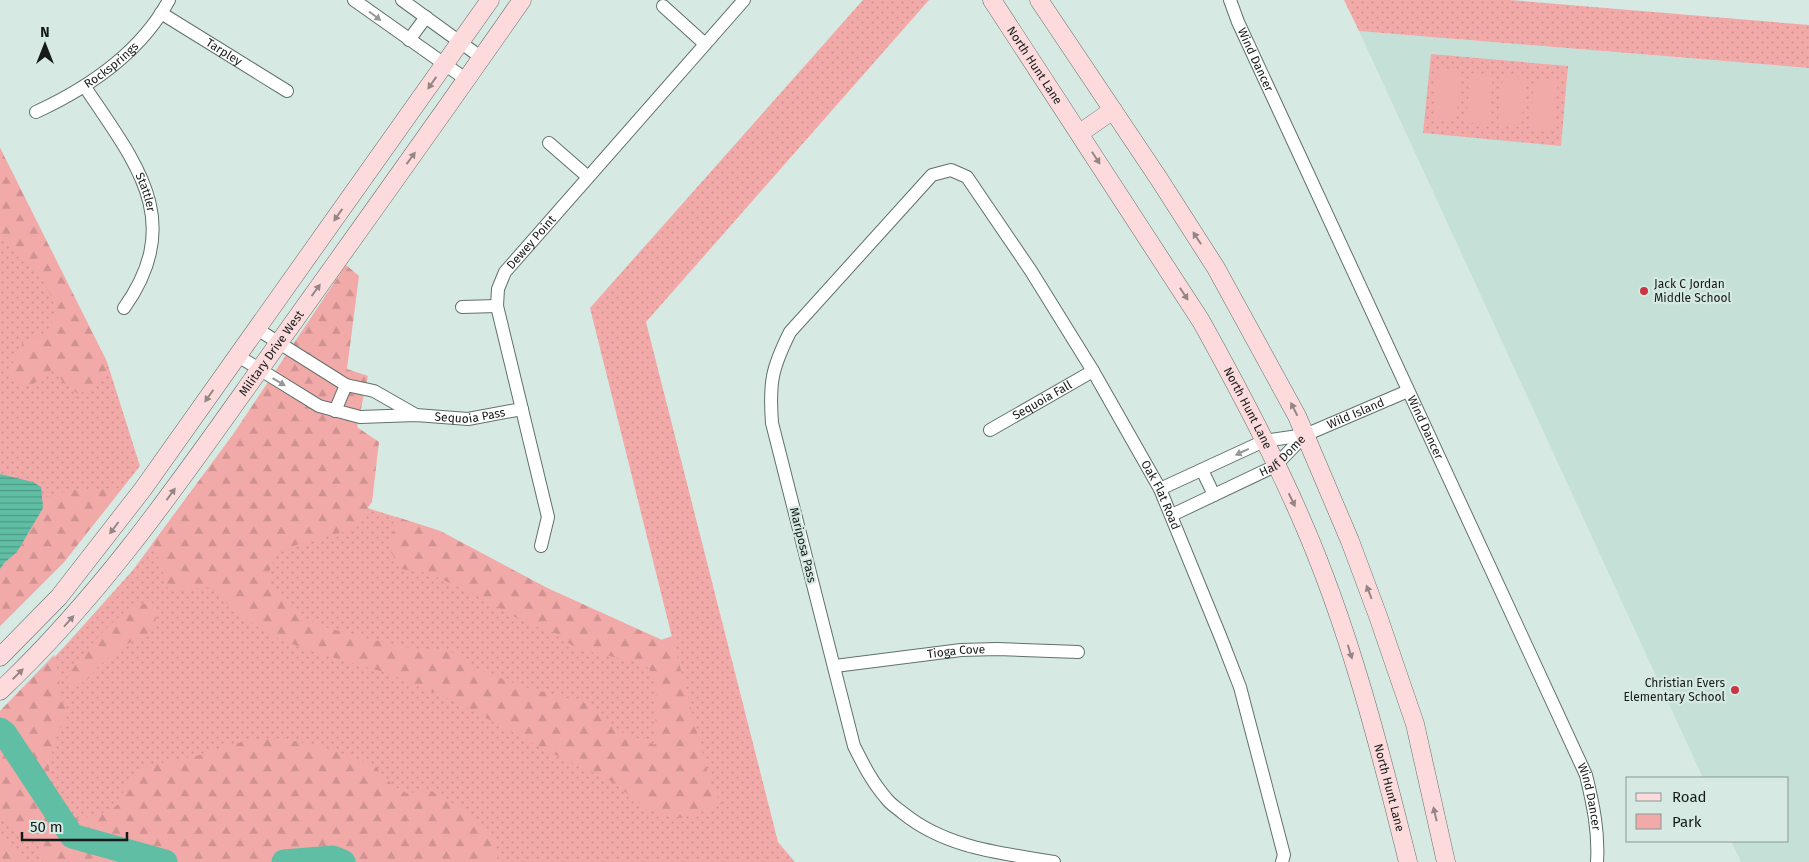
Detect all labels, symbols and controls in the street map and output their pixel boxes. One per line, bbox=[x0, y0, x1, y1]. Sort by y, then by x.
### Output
one-way arrow bbox=[368, 11, 382, 21]
north arrow bbox=[20, 20, 70, 70]
text: N bbox=[40, 24, 50, 41]
street label: North Hunt Lane bbox=[1004, 24, 1065, 107]
street label: Wind Dancer bbox=[1235, 26, 1276, 94]
street label: Tarpley bbox=[203, 36, 245, 68]
street label: Rocksprings bbox=[82, 39, 142, 91]
one-way arrow bbox=[427, 76, 437, 89]
one-way arrow bbox=[406, 151, 416, 165]
one-way arrow bbox=[1091, 151, 1101, 164]
street label: Stattler bbox=[133, 170, 158, 213]
one-way arrow bbox=[333, 208, 343, 222]
street label: Dewey Point bbox=[504, 212, 559, 272]
one-way arrow bbox=[1192, 231, 1201, 244]
place label: Jack C Jordan Middle School bbox=[1654, 277, 1732, 305]
one-way arrow bbox=[311, 284, 321, 297]
marker: Jack C Jordan Middle School bbox=[1638, 285, 1650, 297]
one-way arrow bbox=[1179, 288, 1189, 301]
street label: Military Drive West bbox=[236, 307, 307, 399]
street label: North Hunt Lane bbox=[1221, 365, 1275, 451]
street label: Sequoia Fall bbox=[1010, 377, 1075, 423]
one-way arrow bbox=[272, 378, 285, 387]
one-way arrow bbox=[204, 389, 214, 403]
street label: Wind Dancer bbox=[1405, 393, 1446, 462]
street label: Wild Island bbox=[1325, 395, 1386, 432]
one-way arrow bbox=[1290, 402, 1298, 417]
street label: Sequoia Pass bbox=[434, 405, 507, 426]
street label: Half Dome bbox=[1257, 432, 1308, 479]
one-way arrow bbox=[1235, 448, 1249, 456]
street label: Oak Flat Road bbox=[1138, 458, 1183, 532]
one-way arrow bbox=[165, 488, 176, 501]
one-way arrow bbox=[1288, 493, 1296, 507]
street label: Mariposa Pass bbox=[787, 506, 819, 584]
one-way arrow bbox=[109, 521, 119, 535]
one-way arrow bbox=[1365, 584, 1373, 599]
one-way arrow bbox=[64, 614, 75, 627]
street label: Tioga Cove bbox=[926, 642, 985, 661]
one-way arrow bbox=[1347, 644, 1354, 659]
one-way arrow bbox=[12, 668, 24, 680]
place label: Christian Evers Elementary School bbox=[1623, 676, 1725, 704]
marker: Christian Evers Elementary School bbox=[1729, 684, 1741, 696]
street label: North Hunt Lane bbox=[1371, 742, 1407, 833]
street label: Wind Dancer bbox=[1575, 761, 1603, 831]
legend bbox=[1626, 777, 1789, 842]
text: Road bbox=[1672, 788, 1707, 806]
one-way arrow bbox=[1431, 807, 1439, 822]
scale bar bbox=[22, 810, 128, 842]
text: Park bbox=[1672, 813, 1702, 831]
text: 50 m bbox=[30, 818, 63, 836]

